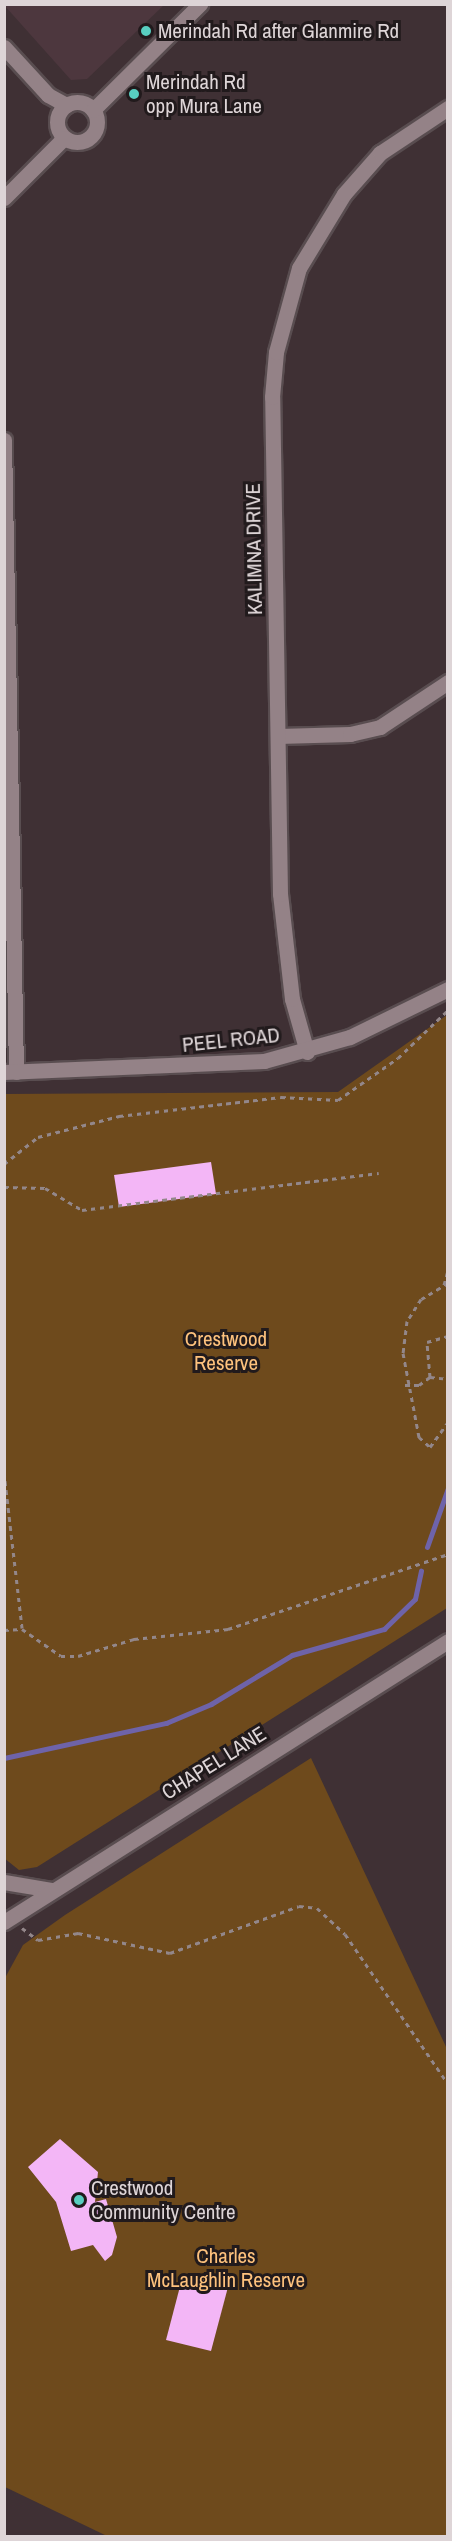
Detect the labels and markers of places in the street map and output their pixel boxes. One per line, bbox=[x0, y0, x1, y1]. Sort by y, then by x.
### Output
place label: Merindah Rd after Glanmire Rd bbox=[158, 18, 399, 44]
marker: Merindah Rd after Glanmire Rd bbox=[139, 24, 153, 38]
place label: Merindah Rd opp Mura Lane bbox=[146, 69, 262, 119]
marker: Merindah Rd opp Mura Lane bbox=[127, 87, 141, 101]
place label: Crestwood Community Centre bbox=[91, 2175, 236, 2225]
marker: Crestwood Community Centre bbox=[72, 2193, 86, 2207]

